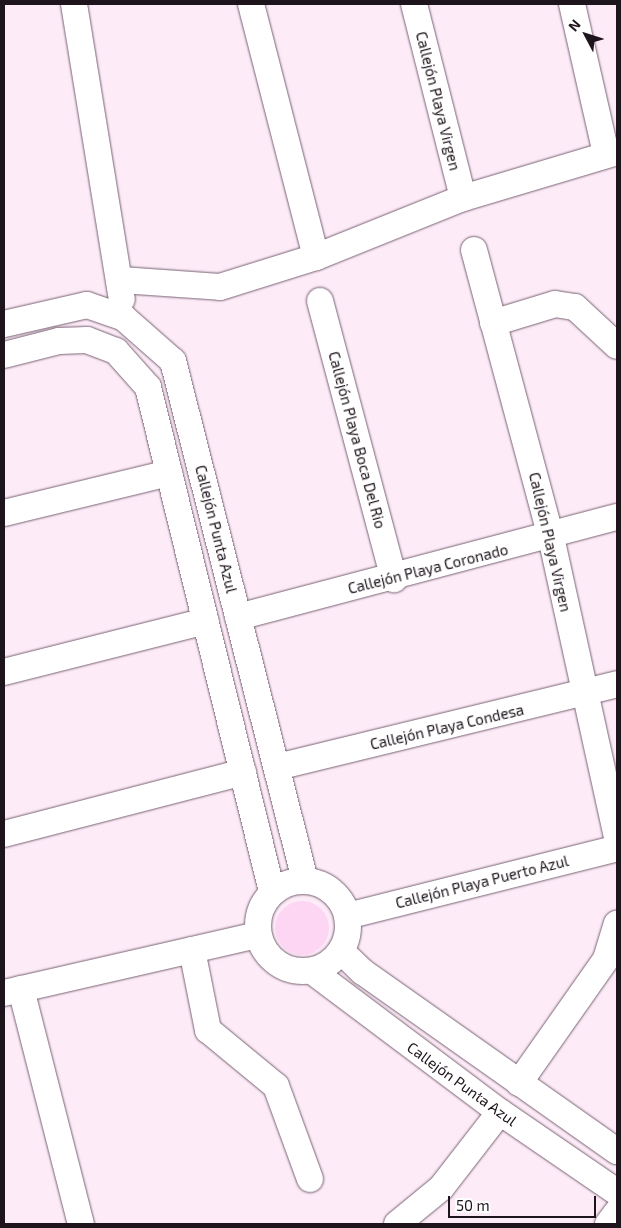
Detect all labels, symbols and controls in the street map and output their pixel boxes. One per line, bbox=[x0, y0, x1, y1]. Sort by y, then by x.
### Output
north arrow bbox=[561, 10, 611, 60]
text: N bbox=[564, 16, 584, 34]
street label: Callejón Playa Virgen bbox=[412, 29, 464, 173]
street label: Callejón Playa Boca Del Rio bbox=[325, 349, 389, 531]
street label: Callejón Punta Azul bbox=[191, 463, 241, 595]
street label: Callejón Playa Virgen bbox=[525, 470, 575, 614]
street label: Callejón Playa Coronado bbox=[346, 540, 510, 598]
street label: Callejón Playa Condesa bbox=[368, 701, 526, 753]
street label: Callejón Playa Puerto Azul bbox=[393, 852, 571, 912]
street label: Callejón Punta Azul bbox=[404, 1038, 520, 1130]
scale bar bbox=[451, 1186, 598, 1218]
text: 50 m bbox=[456, 1196, 490, 1214]

